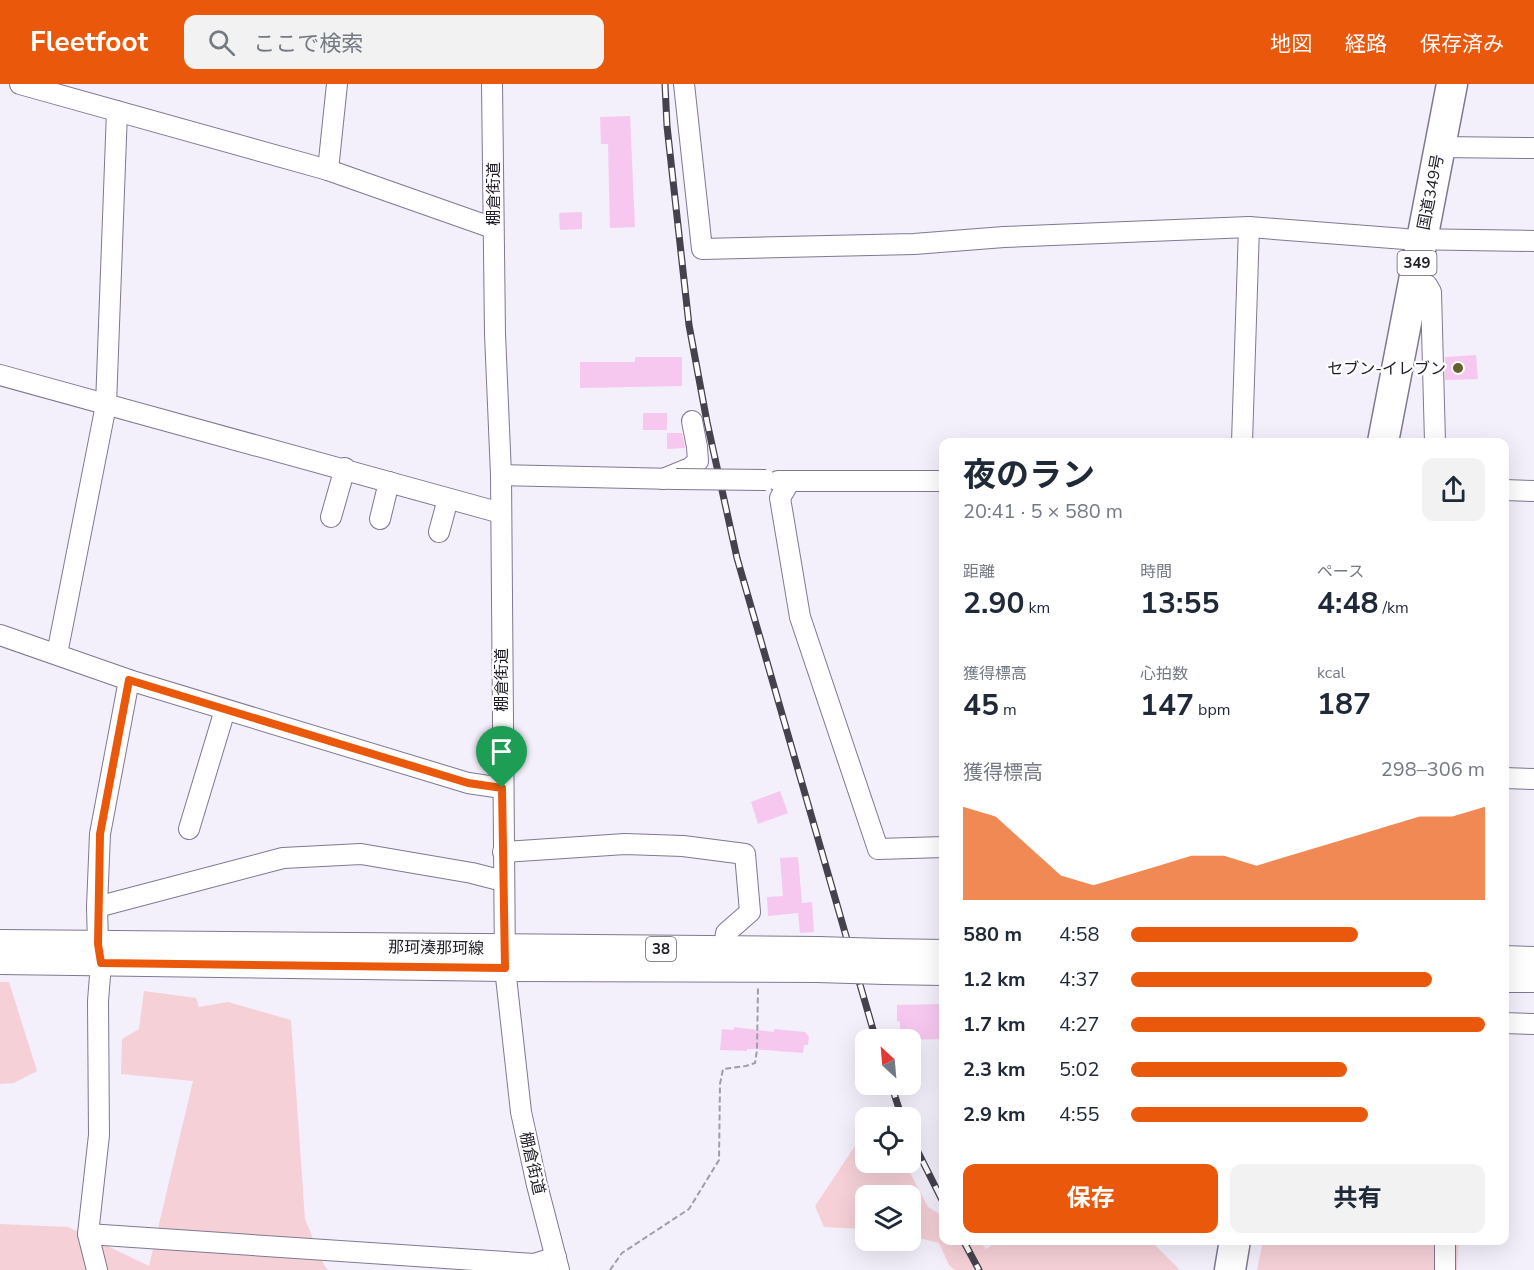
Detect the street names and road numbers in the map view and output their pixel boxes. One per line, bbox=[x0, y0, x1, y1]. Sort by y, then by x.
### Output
street label: 国道349号 bbox=[1413, 152, 1449, 232]
street label: 棚倉街道 bbox=[483, 162, 505, 226]
road number: 349 bbox=[1398, 251, 1436, 275]
street label: 棚倉街道 bbox=[491, 648, 513, 712]
street label: 那珂湊那珂線 bbox=[388, 936, 484, 960]
road number: 38 bbox=[646, 937, 676, 961]
street label: 棚倉街道 bbox=[514, 1130, 550, 1197]

